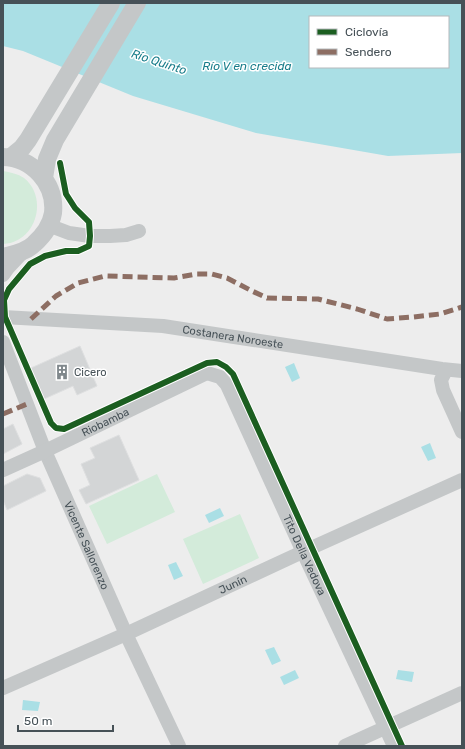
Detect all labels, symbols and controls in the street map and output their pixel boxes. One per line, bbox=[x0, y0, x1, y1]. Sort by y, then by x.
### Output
legend bbox=[309, 16, 449, 68]
text: Ciclovía bbox=[345, 25, 388, 39]
text: Sendero bbox=[345, 45, 392, 59]
water label: Río Quinto bbox=[129, 46, 189, 78]
water label: Río V en crecida bbox=[202, 59, 292, 73]
street label: Costanera Noroeste bbox=[181, 323, 284, 351]
building icon: Cicero bbox=[53, 363, 71, 381]
place label: Cicero bbox=[74, 366, 107, 379]
street label: Riobamba bbox=[80, 405, 131, 439]
street label: Vicente Sallorenzo bbox=[61, 499, 112, 592]
street label: Tito Della Vedova bbox=[280, 513, 328, 598]
street label: Junín bbox=[217, 573, 249, 597]
scale bar bbox=[18, 707, 113, 733]
text: 50 m bbox=[24, 714, 52, 728]

